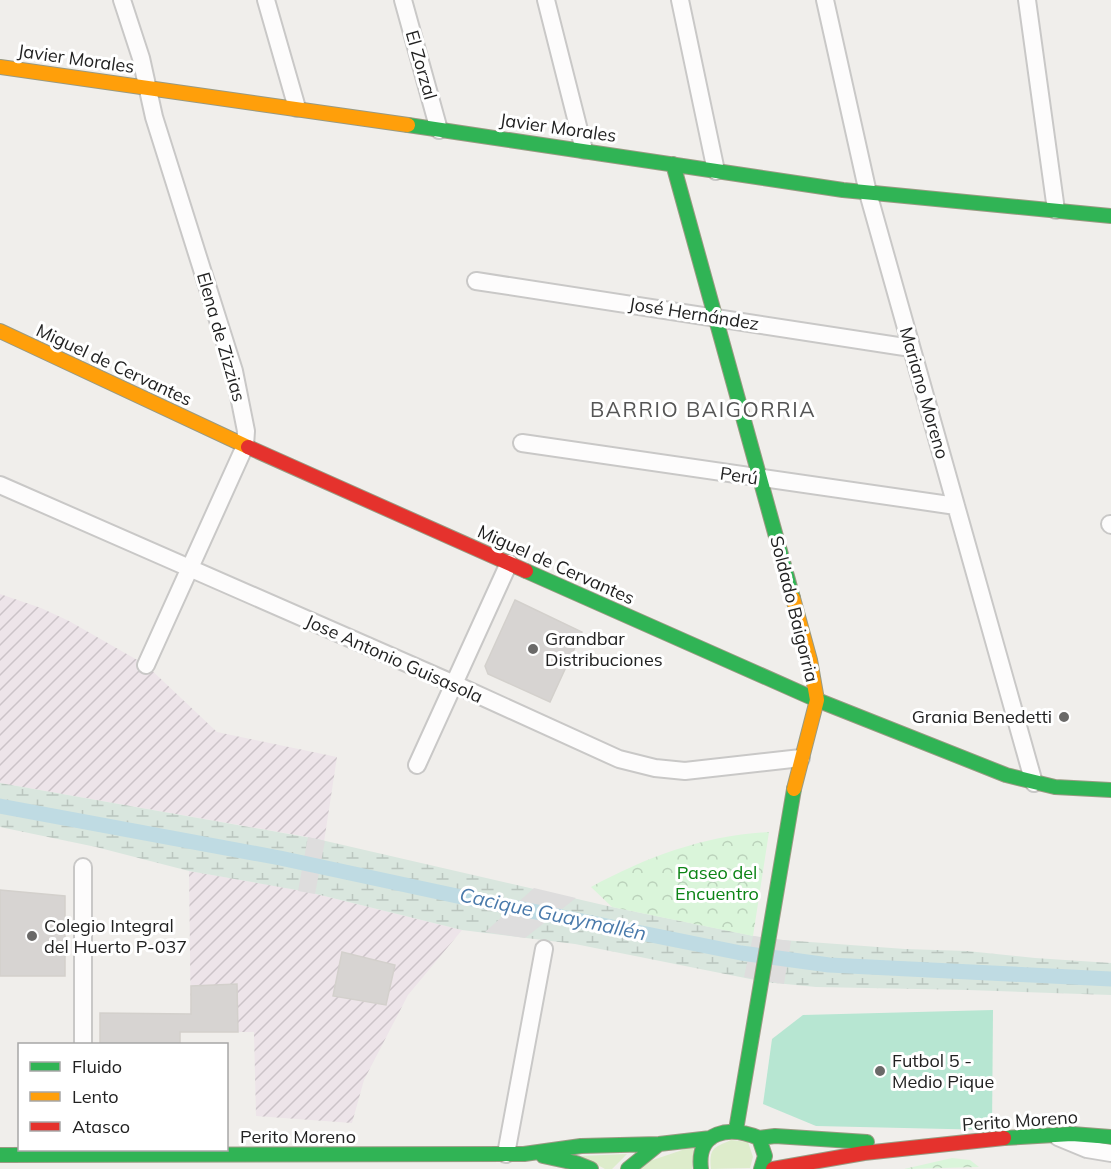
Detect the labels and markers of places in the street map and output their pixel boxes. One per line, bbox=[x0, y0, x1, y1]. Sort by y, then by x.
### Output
place label: Grandbar Distribuciones bbox=[545, 627, 663, 671]
marker: Grandbar Distribuciones bbox=[526, 642, 540, 656]
place label: Grania Benedetti bbox=[912, 705, 1052, 728]
marker: Grania Benedetti bbox=[1057, 710, 1071, 724]
place label: Colegio Integral del Huerto P-037 bbox=[44, 914, 187, 958]
marker: Colegio Integral del Huerto P-037 bbox=[25, 929, 39, 943]
place label: Futbol 5 - Medio Pique bbox=[892, 1049, 994, 1093]
marker: Futbol 5 - Medio Pique bbox=[873, 1064, 887, 1078]

